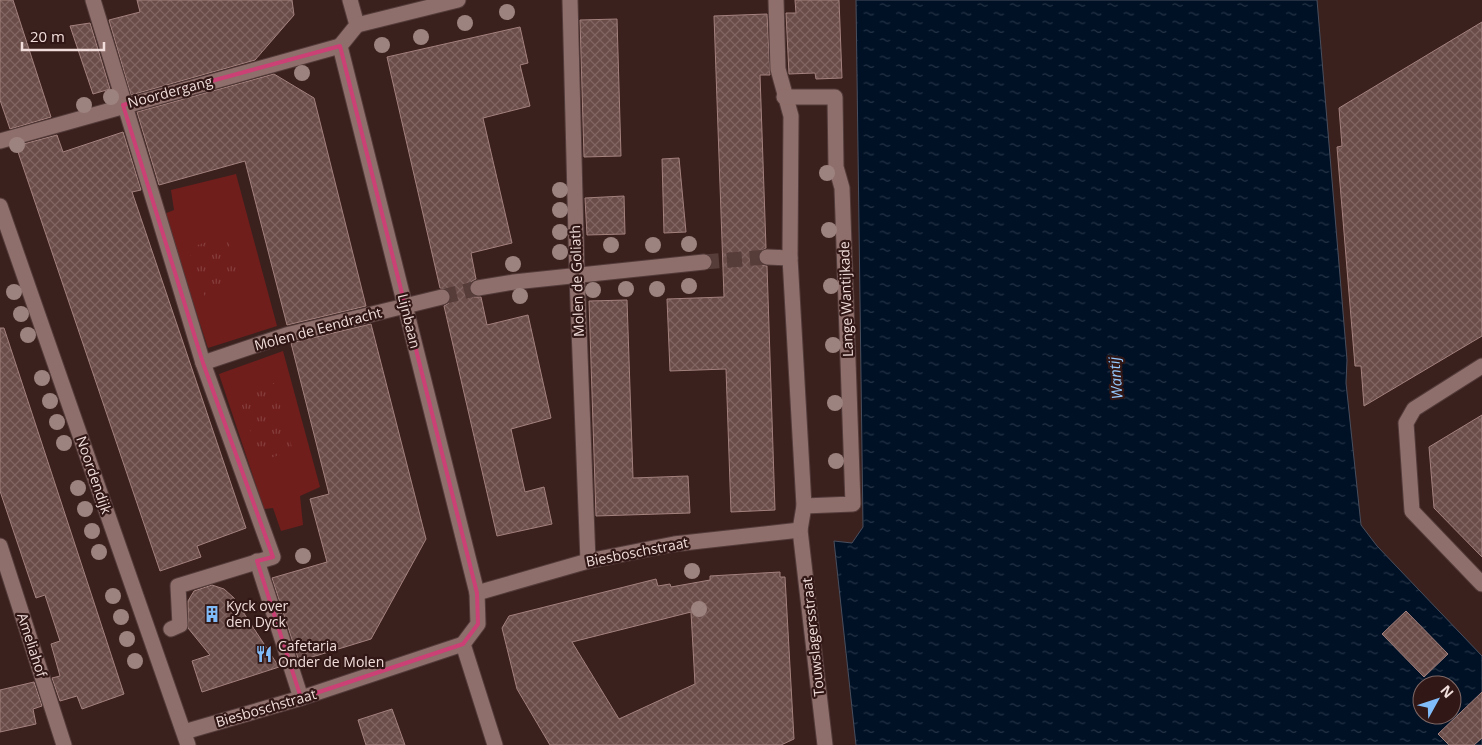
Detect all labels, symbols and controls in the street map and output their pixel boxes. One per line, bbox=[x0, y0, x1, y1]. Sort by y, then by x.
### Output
scale bar bbox=[22, 20, 105, 52]
text: 20 m bbox=[30, 26, 65, 46]
street label: Noordergang bbox=[125, 71, 215, 112]
street label: Molen de Goliath bbox=[565, 225, 588, 337]
street label: Lange Wantijkade bbox=[834, 241, 857, 357]
street label: Lijnbaan bbox=[394, 292, 425, 350]
street label: Molen de Eendracht bbox=[252, 302, 384, 355]
water label: Wantij bbox=[1103, 356, 1127, 400]
street label: Noordendijk bbox=[72, 433, 117, 517]
street label: Biesboschstraat bbox=[584, 532, 690, 571]
street label: Touwslagersstraat bbox=[797, 577, 828, 697]
place label: Kyck over den Dyck bbox=[226, 596, 289, 631]
building icon: Kyck over den Dyck bbox=[202, 604, 222, 624]
street label: Ameliahof bbox=[13, 610, 52, 681]
place label: Cafetaria Onder de Molen bbox=[278, 636, 384, 671]
restaurant icon: Cafetaria Onder de Molen bbox=[254, 644, 274, 664]
north arrow bbox=[1412, 675, 1462, 725]
text: N bbox=[1436, 681, 1458, 702]
street label: Biesboschstraat bbox=[213, 684, 318, 731]

